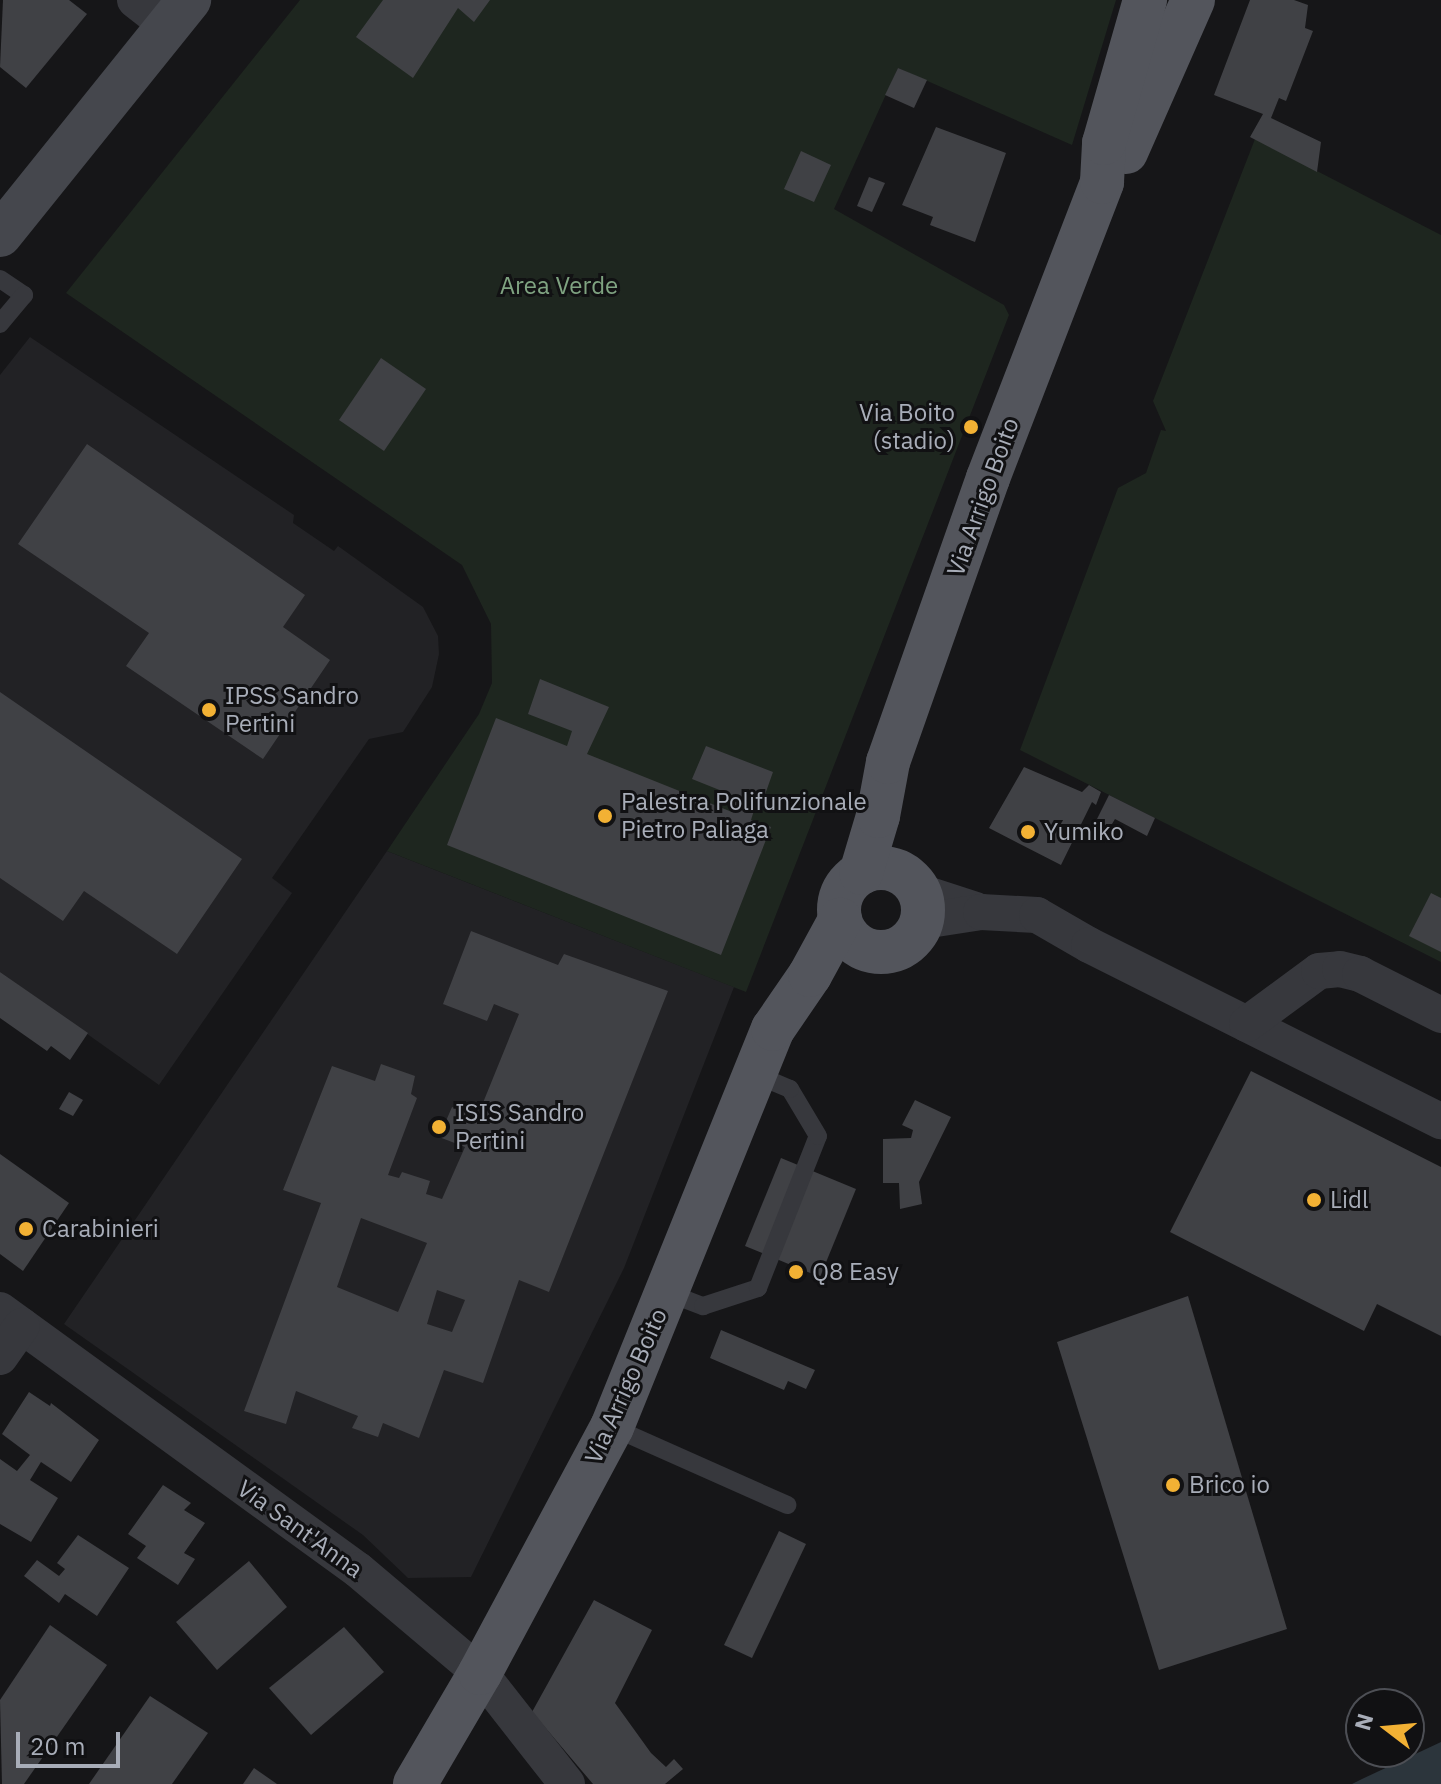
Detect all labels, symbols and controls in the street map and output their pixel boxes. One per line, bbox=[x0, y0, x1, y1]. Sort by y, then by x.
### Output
park label: Area Verde bbox=[500, 272, 618, 300]
place label: Via Boito (stadio) bbox=[859, 399, 955, 455]
street label: Via Arrigo Boito bbox=[941, 414, 1025, 580]
marker: Via Boito (stadio) bbox=[962, 418, 980, 436]
place label: IPSS Sandro Pertini bbox=[225, 682, 359, 738]
marker: IPSS Sandro Pertini bbox=[200, 701, 218, 719]
place label: Palestra Polifunzionale Pietro Paliaga bbox=[621, 788, 867, 844]
marker: Palestra Polifunzionale Pietro Paliaga bbox=[596, 807, 614, 825]
place label: Yumiko bbox=[1044, 818, 1124, 846]
marker: Yumiko bbox=[1019, 823, 1037, 841]
place label: ISIS Sandro Pertini bbox=[455, 1099, 584, 1155]
marker: ISIS Sandro Pertini bbox=[430, 1118, 448, 1136]
place label: Lidl bbox=[1330, 1186, 1368, 1214]
marker: Lidl bbox=[1305, 1191, 1323, 1209]
place label: Carabinieri bbox=[42, 1215, 159, 1243]
marker: Carabinieri bbox=[17, 1220, 35, 1238]
place label: Q8 Easy bbox=[812, 1258, 899, 1286]
marker: Q8 Easy bbox=[787, 1263, 805, 1281]
street label: Via Arrigo Boito bbox=[579, 1304, 673, 1468]
place label: Brico io bbox=[1189, 1471, 1270, 1499]
street label: Via Sant'Anna bbox=[232, 1474, 368, 1584]
marker: Brico io bbox=[1164, 1476, 1182, 1494]
north arrow bbox=[1345, 1688, 1425, 1768]
text: N bbox=[1347, 1710, 1380, 1733]
scale bar bbox=[20, 1716, 124, 1766]
text: 20 m bbox=[30, 1730, 85, 1762]

